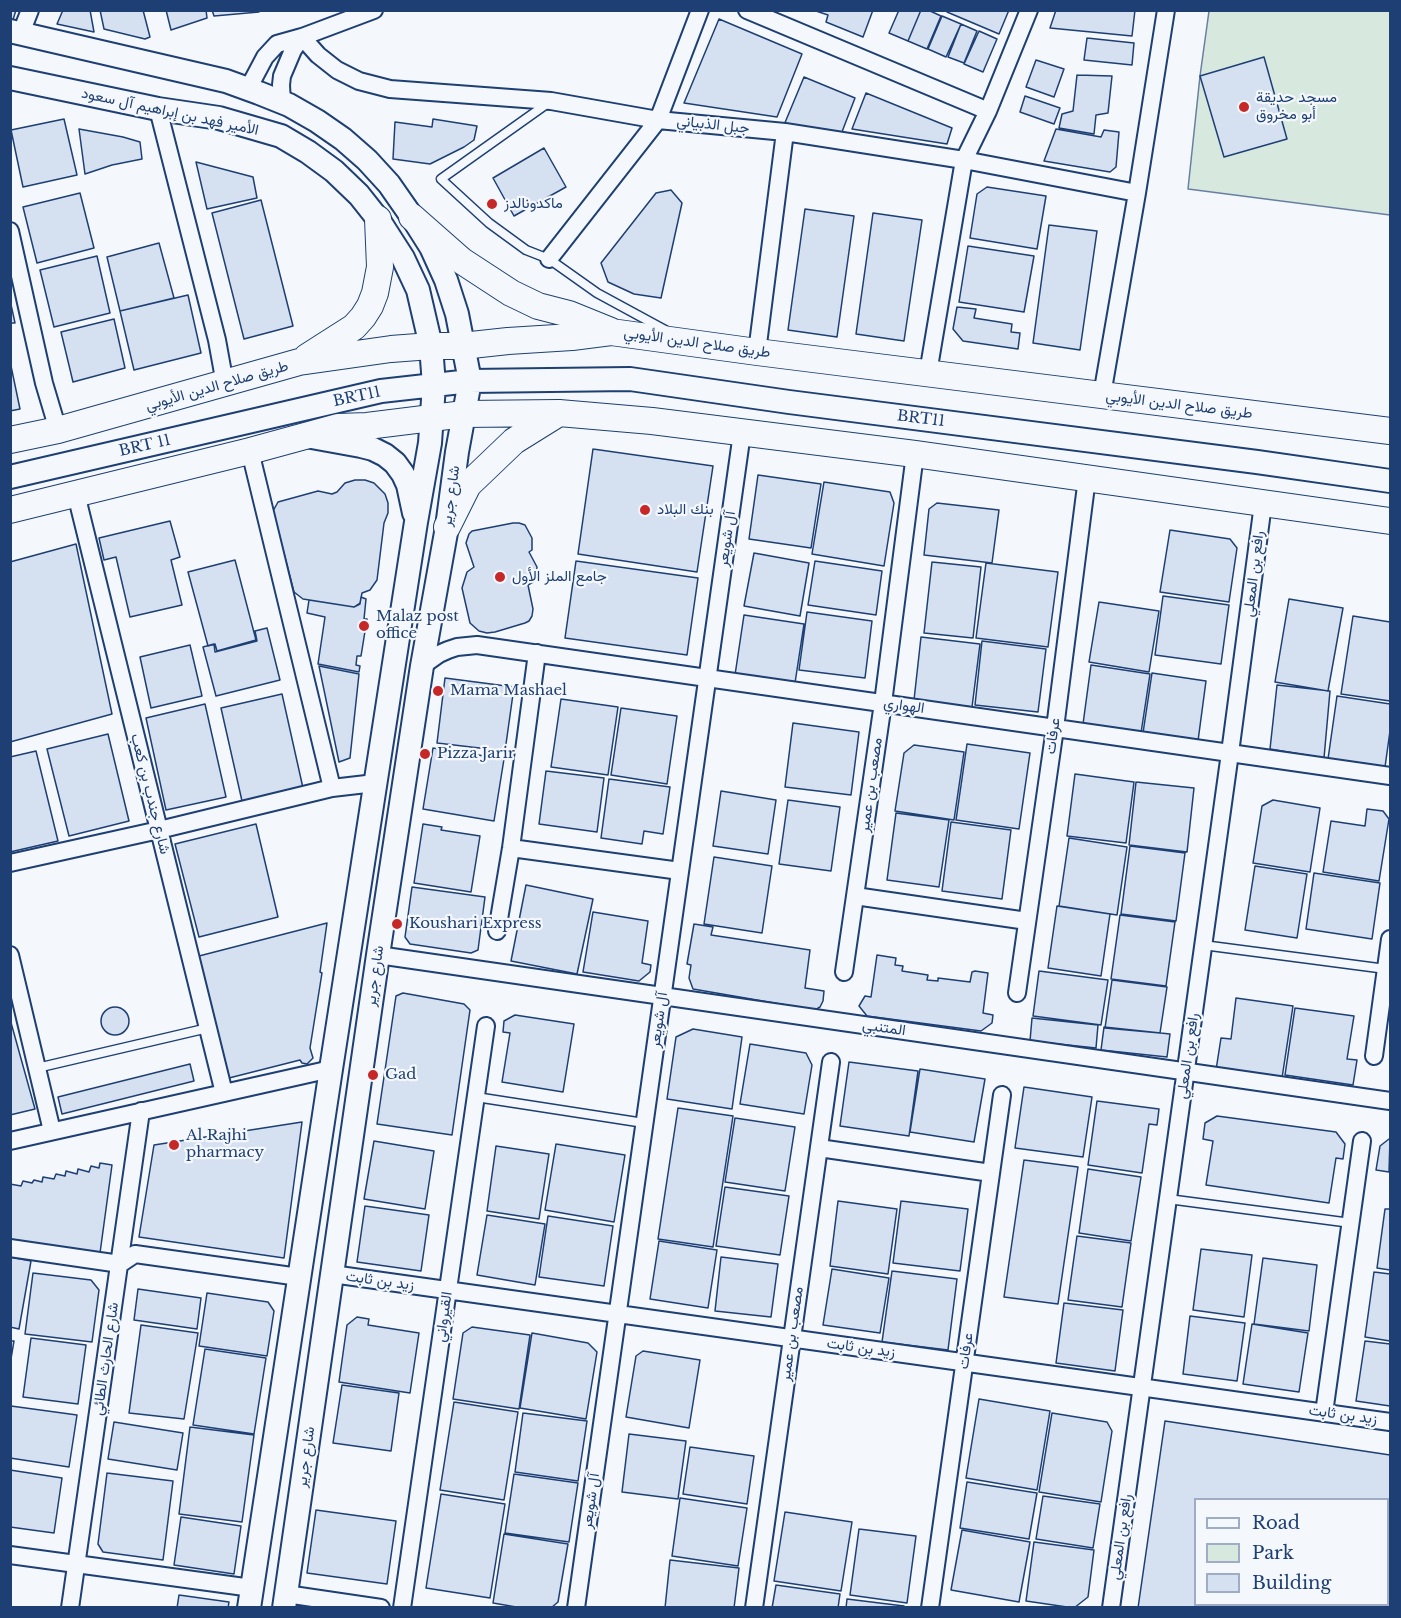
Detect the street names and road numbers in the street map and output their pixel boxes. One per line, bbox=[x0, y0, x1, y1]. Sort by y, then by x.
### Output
street label: الأمير فهد بن إبراهيم آل سعود bbox=[80, 84, 260, 140]
street label: جبل الذبياني bbox=[676, 112, 750, 138]
street label: طريق صلاح الدين الأيوبي bbox=[623, 324, 771, 362]
street label: طريق صلاح الدين الأيوبي bbox=[143, 357, 291, 415]
street label: BRT11 bbox=[332, 383, 382, 411]
street label: طريق صلاح الدين الأيوبي bbox=[1105, 387, 1253, 423]
street label: BRT11 bbox=[896, 407, 946, 431]
street label: BRT 11 bbox=[117, 431, 173, 461]
street label: شارع جرير bbox=[438, 464, 464, 528]
street label: آل شويعر bbox=[714, 510, 740, 568]
street label: رافع بن المعلي bbox=[1240, 530, 1268, 618]
street label: الهواري bbox=[882, 694, 926, 718]
street label: عرفات bbox=[1042, 717, 1064, 755]
street label: شارع جندب بن كعب bbox=[126, 732, 174, 856]
street label: مصعب بن عمير bbox=[855, 736, 887, 834]
street label: شارع جرير bbox=[362, 944, 388, 1008]
street label: آل شويعر bbox=[646, 991, 672, 1049]
street label: رافع بن المعلي bbox=[1173, 1012, 1203, 1100]
street label: المتنبي bbox=[861, 1016, 907, 1040]
street label: زيد بن ثابت bbox=[345, 1267, 415, 1295]
street label: مصعب بن عمير bbox=[776, 1285, 808, 1383]
street label: القيرواني bbox=[432, 1291, 456, 1343]
street label: شارع الحارث الطائي bbox=[89, 1301, 123, 1417]
street label: عرفات bbox=[955, 1332, 977, 1370]
street label: زيد بن ثابت bbox=[826, 1334, 896, 1362]
street label: زيد بن ثابت bbox=[1308, 1401, 1378, 1429]
street label: شارع جرير bbox=[293, 1425, 319, 1489]
street label: آل شويعر bbox=[578, 1472, 604, 1530]
street label: رافع بن المعلي bbox=[1106, 1493, 1136, 1581]

